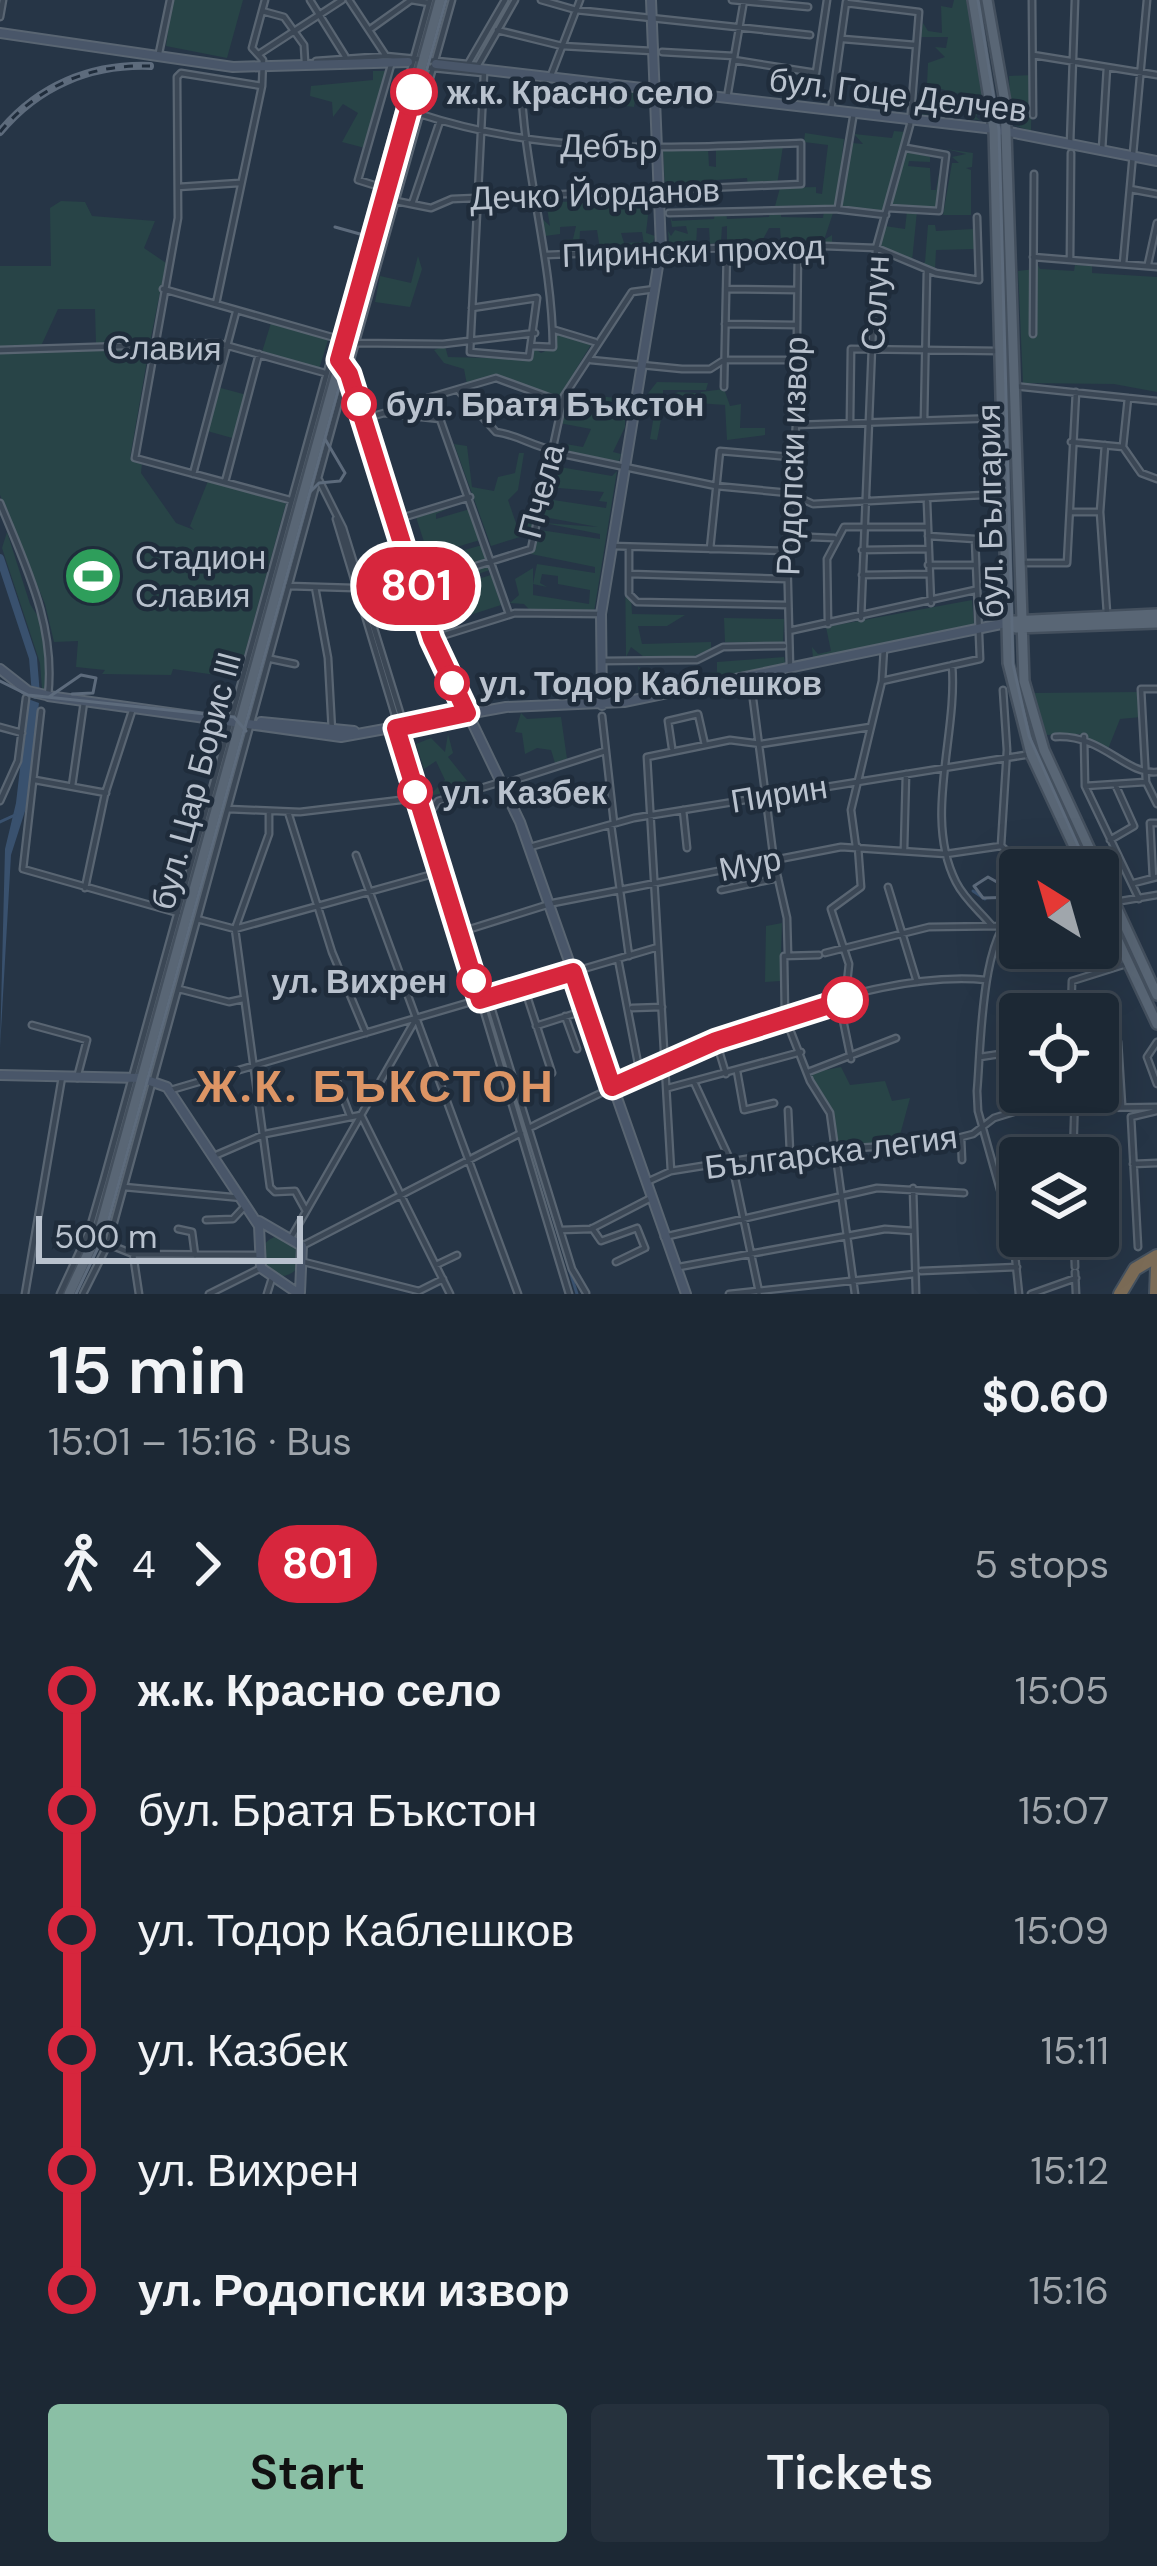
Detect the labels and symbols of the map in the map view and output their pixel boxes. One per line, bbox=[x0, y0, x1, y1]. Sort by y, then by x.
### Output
street label: бул. Гоце Делчев bbox=[767, 58, 1029, 132]
marker: ж.к. Красно село bbox=[392, 70, 436, 114]
place label: ж.к. Красно село bbox=[446, 71, 714, 114]
street label: Дебър bbox=[560, 124, 658, 168]
street label: Дечко Йорданов bbox=[469, 168, 721, 220]
street label: Пирински проход bbox=[561, 225, 825, 277]
street label: Солун bbox=[851, 254, 899, 352]
street label: Славия bbox=[106, 325, 222, 371]
street label: Родопски извор bbox=[766, 336, 818, 576]
place label: бул. Братя Бъкстон bbox=[386, 383, 704, 426]
marker: бул. Братя Бъкстон bbox=[343, 388, 375, 420]
street label: бул. България bbox=[967, 403, 1013, 619]
street label: Пчела bbox=[508, 439, 574, 543]
place label: Стадион Славия bbox=[135, 536, 266, 617]
sports icon: Стадион Славия bbox=[62, 545, 124, 607]
line badge: 801 bbox=[347, 547, 485, 625]
street label: бул. Цар Борис III bbox=[141, 648, 251, 914]
place label: ул. Тодор Каблешков bbox=[479, 662, 822, 705]
marker: ул. Тодор Каблешков bbox=[436, 667, 468, 699]
street label: Пирин bbox=[728, 765, 830, 823]
place label: ул. Казбек bbox=[442, 771, 608, 814]
marker: ул. Казбек bbox=[399, 776, 431, 808]
street label: Мур bbox=[715, 837, 785, 891]
north arrow bbox=[999, 849, 1119, 969]
place label: ул. Вихрен bbox=[271, 960, 447, 1003]
marker: ул. Вихрен bbox=[458, 965, 490, 997]
unlabelled marker bbox=[823, 978, 867, 1022]
district label: Ж.К. БЪКСТОН bbox=[195, 1057, 556, 1116]
street label: Българска легия bbox=[702, 1115, 960, 1189]
scale bar bbox=[36, 1210, 303, 1263]

